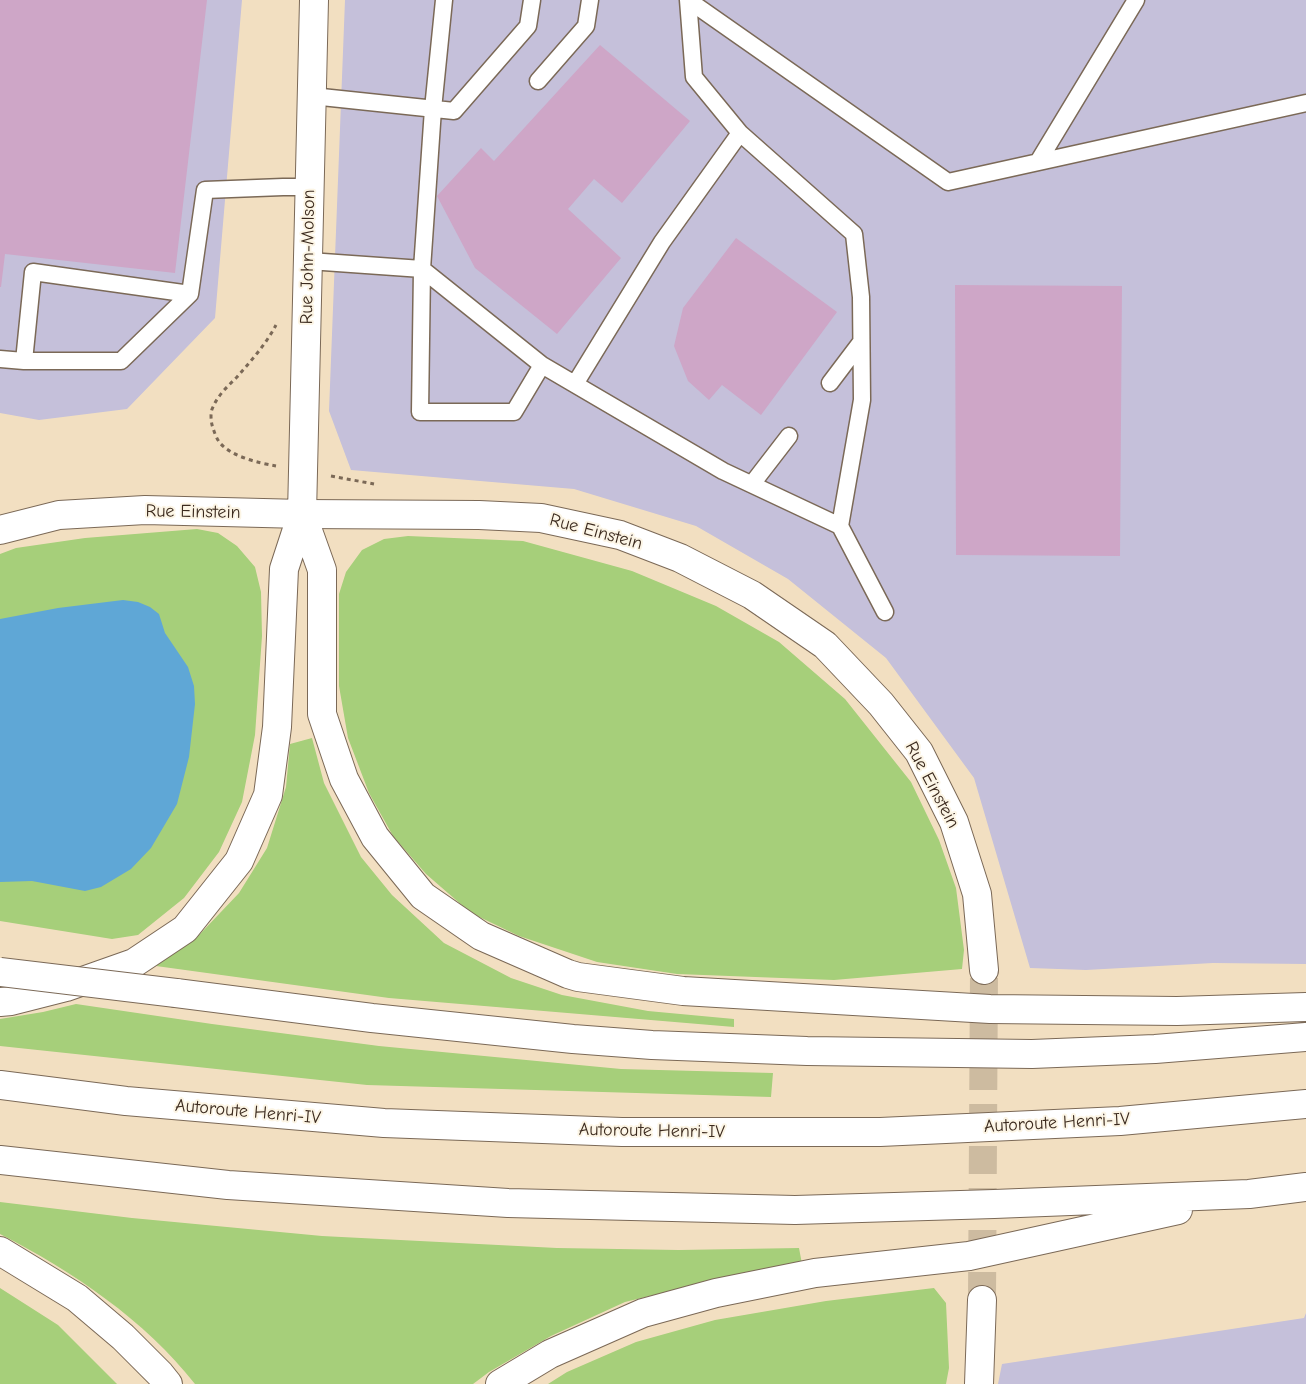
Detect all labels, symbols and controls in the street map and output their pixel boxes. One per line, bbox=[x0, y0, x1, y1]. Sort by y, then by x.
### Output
street label: Rue John-Molson bbox=[296, 189, 320, 325]
street label: Rue Einstein bbox=[145, 500, 241, 524]
street label: Rue Einstein bbox=[547, 509, 645, 555]
street label: Rue Einstein bbox=[900, 738, 964, 832]
street label: Autoroute Henri-IV bbox=[174, 1095, 322, 1129]
street label: Autoroute Henri-IV bbox=[983, 1108, 1131, 1138]
street label: Autoroute Henri-IV bbox=[579, 1119, 725, 1143]

